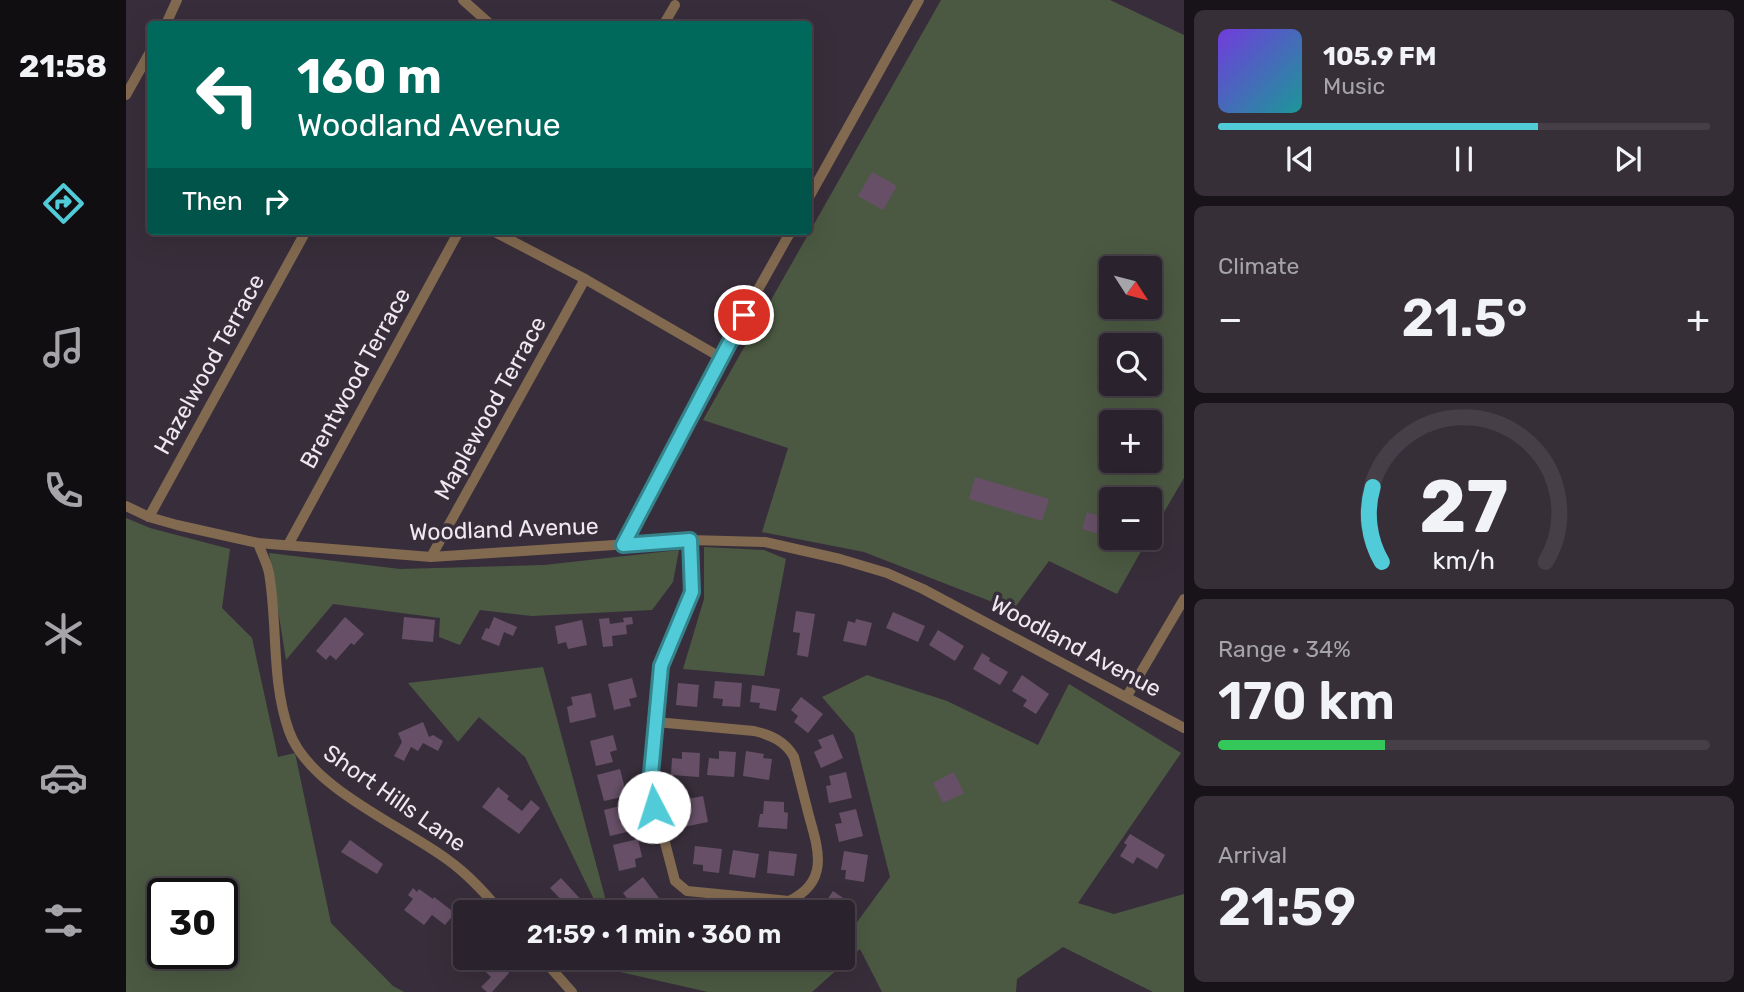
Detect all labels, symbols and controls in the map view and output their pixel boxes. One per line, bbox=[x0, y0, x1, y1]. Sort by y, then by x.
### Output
text: 105.9 FM bbox=[1323, 41, 1436, 72]
text: 21:58 bbox=[19, 47, 107, 85]
text: 160 m bbox=[297, 47, 442, 105]
icon: left bbox=[182, 49, 273, 140]
text: Music bbox=[1323, 72, 1385, 100]
text: Woodland Avenue bbox=[297, 106, 561, 144]
icon: previous bbox=[1281, 140, 1319, 178]
icon: pause bbox=[1445, 140, 1483, 178]
icon: next bbox=[1609, 140, 1647, 178]
icon: directions bbox=[39, 179, 88, 228]
icon: right bbox=[257, 182, 295, 220]
text: Then bbox=[182, 186, 243, 217]
text: Climate bbox=[1218, 252, 1299, 280]
north arrow bbox=[1099, 256, 1162, 318]
map controls bbox=[1099, 256, 1162, 550]
street label: Hazelwood Terrace bbox=[148, 269, 270, 459]
street label: Brentwood Terrace bbox=[294, 283, 416, 473]
pin bbox=[714, 285, 774, 345]
text: 21.5° bbox=[1401, 287, 1528, 349]
icon: arrive bbox=[725, 296, 763, 334]
text: − bbox=[1218, 296, 1243, 342]
text: + bbox=[1686, 296, 1710, 342]
street label: Maplewood Terrace bbox=[428, 311, 552, 505]
icon: music bbox=[39, 323, 88, 372]
button: search bbox=[1099, 333, 1162, 396]
button: + bbox=[1099, 410, 1162, 473]
text: 27 bbox=[1419, 464, 1509, 550]
icon: phone bbox=[39, 466, 88, 515]
button: − bbox=[1099, 487, 1162, 550]
street label: Woodland Avenue bbox=[409, 512, 599, 546]
text: km/h bbox=[1433, 546, 1495, 575]
street label: Woodland Avenue bbox=[986, 589, 1166, 703]
icon: climate bbox=[39, 609, 88, 658]
text: Range · 34% bbox=[1218, 635, 1351, 663]
text: 170 km bbox=[1218, 670, 1395, 732]
street label: Short Hills Lane bbox=[318, 738, 472, 858]
icon: car bbox=[39, 753, 88, 802]
position arrow bbox=[617, 770, 691, 844]
text: Arrival bbox=[1218, 841, 1287, 869]
text: 21:59 bbox=[1218, 876, 1356, 938]
speed limit sign: 30 bbox=[147, 878, 238, 969]
icon: filters bbox=[39, 896, 88, 945]
text: 21:59 · 1 min · 360 m bbox=[527, 919, 781, 950]

